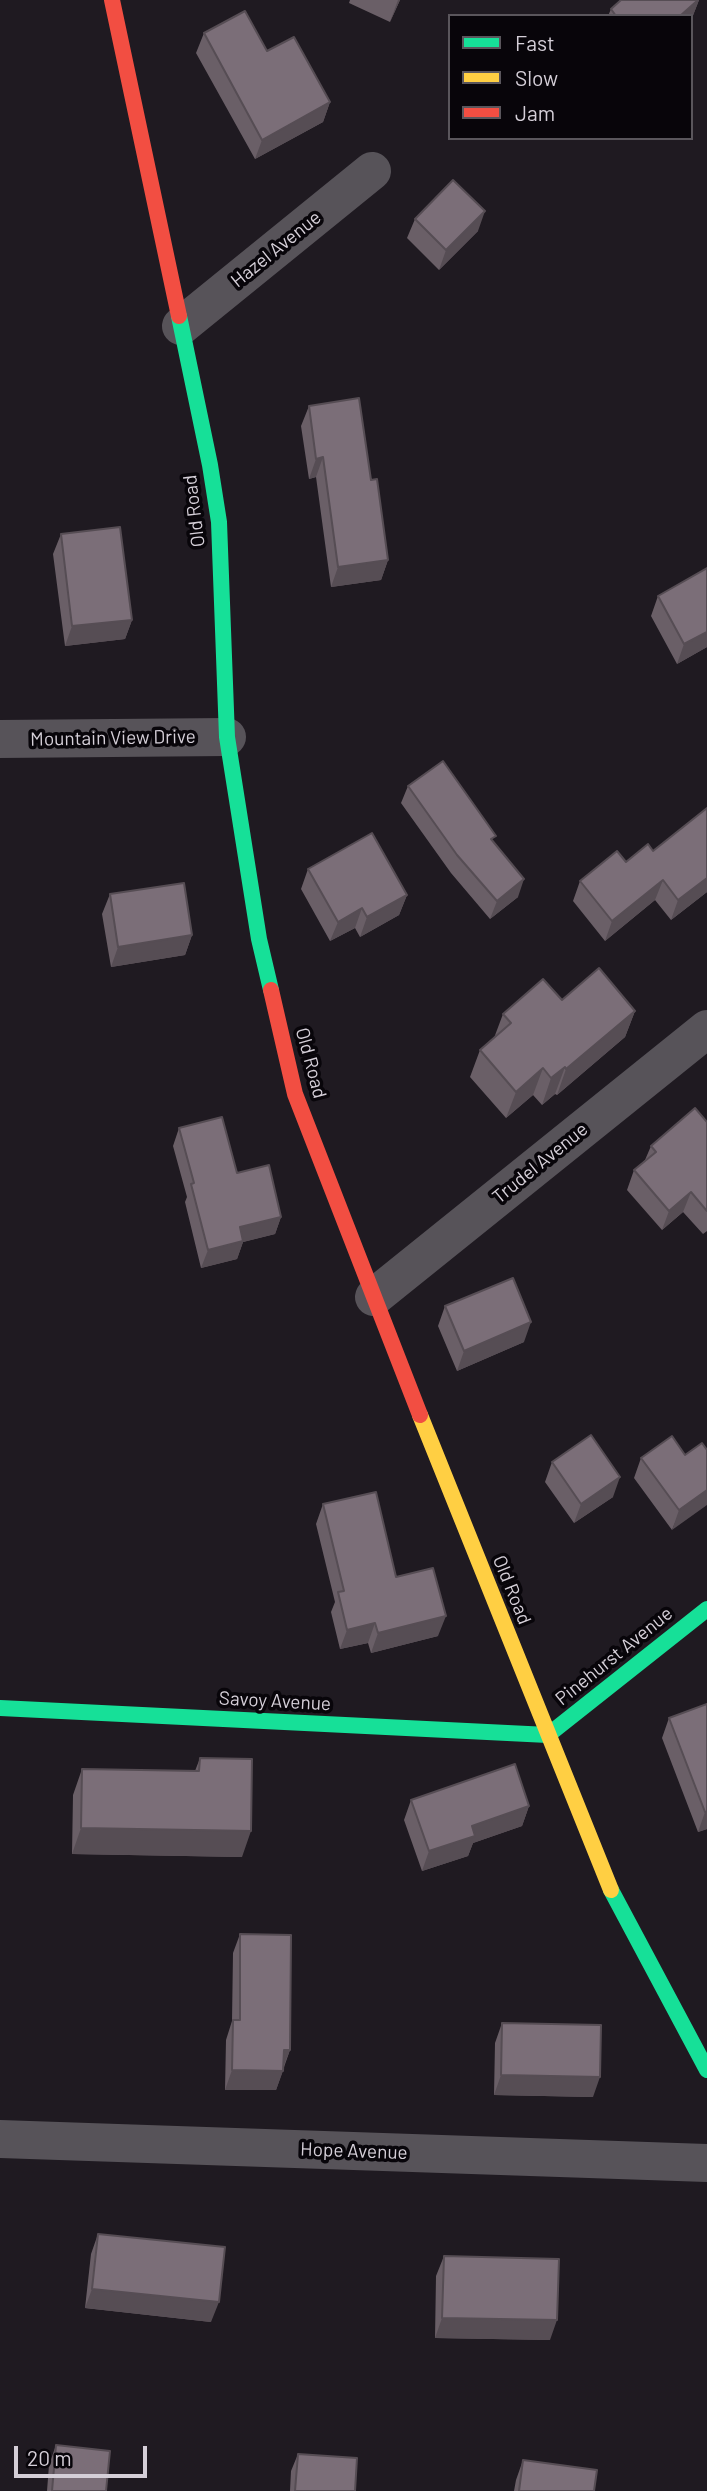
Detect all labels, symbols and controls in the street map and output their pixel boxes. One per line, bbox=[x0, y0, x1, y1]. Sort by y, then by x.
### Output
legend bbox=[448, 14, 693, 140]
text: Fast bbox=[515, 30, 555, 55]
text: Slow bbox=[515, 65, 558, 90]
text: Jam bbox=[515, 100, 555, 125]
street label: Hazel Avenue bbox=[226, 206, 326, 292]
street label: Old Road bbox=[178, 474, 210, 548]
street label: Mountain View Drive bbox=[30, 725, 196, 751]
street label: Old Road bbox=[291, 1025, 331, 1101]
street label: Trudel Avenue bbox=[488, 1118, 592, 1208]
street label: Old Road bbox=[488, 1552, 536, 1628]
street label: Pinehurst Avenue bbox=[551, 1602, 677, 1710]
street label: Savoy Avenue bbox=[218, 1687, 332, 1715]
street label: Hope Avenue bbox=[300, 2138, 408, 2164]
scale bar bbox=[18, 2432, 150, 2476]
text: 20 m bbox=[27, 2445, 72, 2470]

